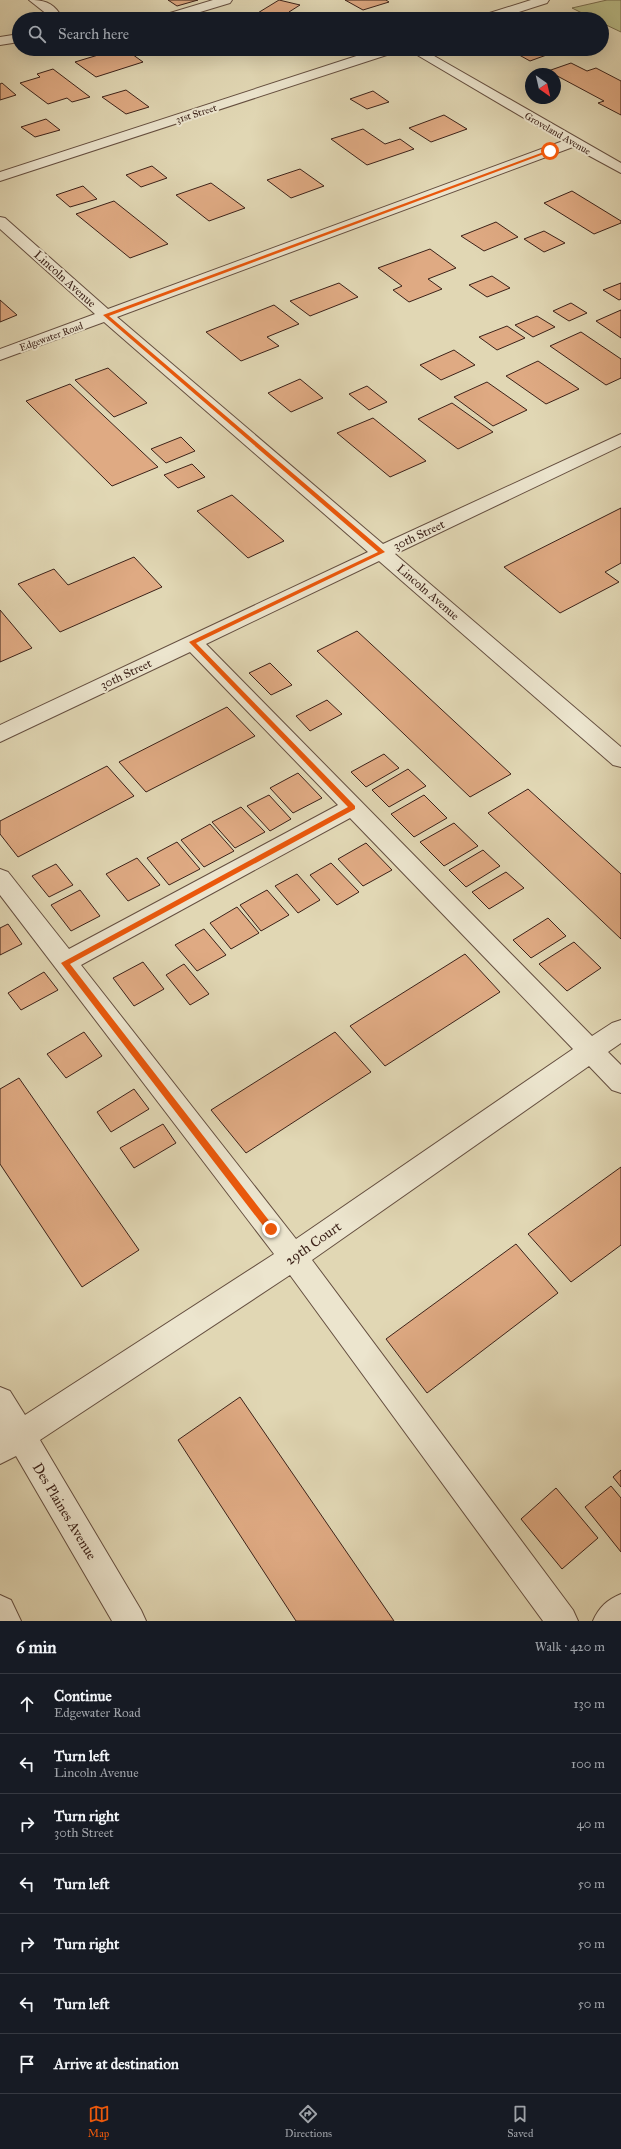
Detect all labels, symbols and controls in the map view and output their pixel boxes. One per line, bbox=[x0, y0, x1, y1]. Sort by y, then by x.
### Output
search box bbox=[12, 12, 609, 56]
icon: search bbox=[26, 23, 48, 45]
text: Search here bbox=[58, 25, 129, 43]
north arrow bbox=[525, 68, 561, 104]
street label: 31st Street bbox=[174, 102, 219, 126]
street label: Groveland Avenue bbox=[522, 110, 593, 158]
route start bbox=[541, 142, 559, 160]
street label: Lincoln Avenue bbox=[31, 248, 99, 310]
street label: Edgewater Road bbox=[18, 320, 85, 354]
street label: 30th Street bbox=[391, 517, 448, 553]
street label: Lincoln Avenue bbox=[394, 561, 462, 623]
street label: 30th Street bbox=[98, 656, 155, 692]
street label: 29th Court bbox=[282, 1218, 345, 1269]
route end bbox=[262, 1220, 280, 1238]
street label: Des Plaines Avenue bbox=[29, 1460, 100, 1563]
text: 6 min bbox=[16, 1637, 57, 1658]
text: Walk · 420 m bbox=[535, 1639, 605, 1655]
text: Continue bbox=[54, 1687, 112, 1705]
icon: ahead bbox=[16, 1693, 38, 1715]
text: 130 m bbox=[573, 1696, 605, 1712]
text: Edgewater Road bbox=[54, 1705, 141, 1721]
text: Turn left bbox=[54, 1747, 110, 1765]
icon: left bbox=[16, 1753, 38, 1775]
text: 100 m bbox=[571, 1756, 605, 1772]
text: Lincoln Avenue bbox=[54, 1765, 139, 1781]
text: Turn right bbox=[54, 1807, 119, 1825]
icon: right bbox=[16, 1813, 38, 1835]
text: 40 m bbox=[576, 1816, 605, 1832]
text: 30th Street bbox=[54, 1825, 114, 1841]
icon: left bbox=[16, 1873, 38, 1895]
text: Turn left bbox=[54, 1875, 110, 1893]
text: 50 m bbox=[578, 1876, 605, 1892]
icon: right bbox=[16, 1933, 38, 1955]
text: Turn right bbox=[54, 1935, 119, 1953]
text: 50 m bbox=[578, 1936, 605, 1952]
icon: left bbox=[16, 1993, 38, 2015]
text: Turn left bbox=[54, 1995, 110, 2013]
text: 50 m bbox=[578, 1996, 605, 2012]
icon: arrive bbox=[16, 2053, 38, 2075]
text: Arrive at destination bbox=[54, 2055, 179, 2073]
tab: Map bbox=[88, 2103, 110, 2140]
tab: Directions bbox=[285, 2103, 332, 2140]
tab: Saved bbox=[507, 2103, 533, 2140]

